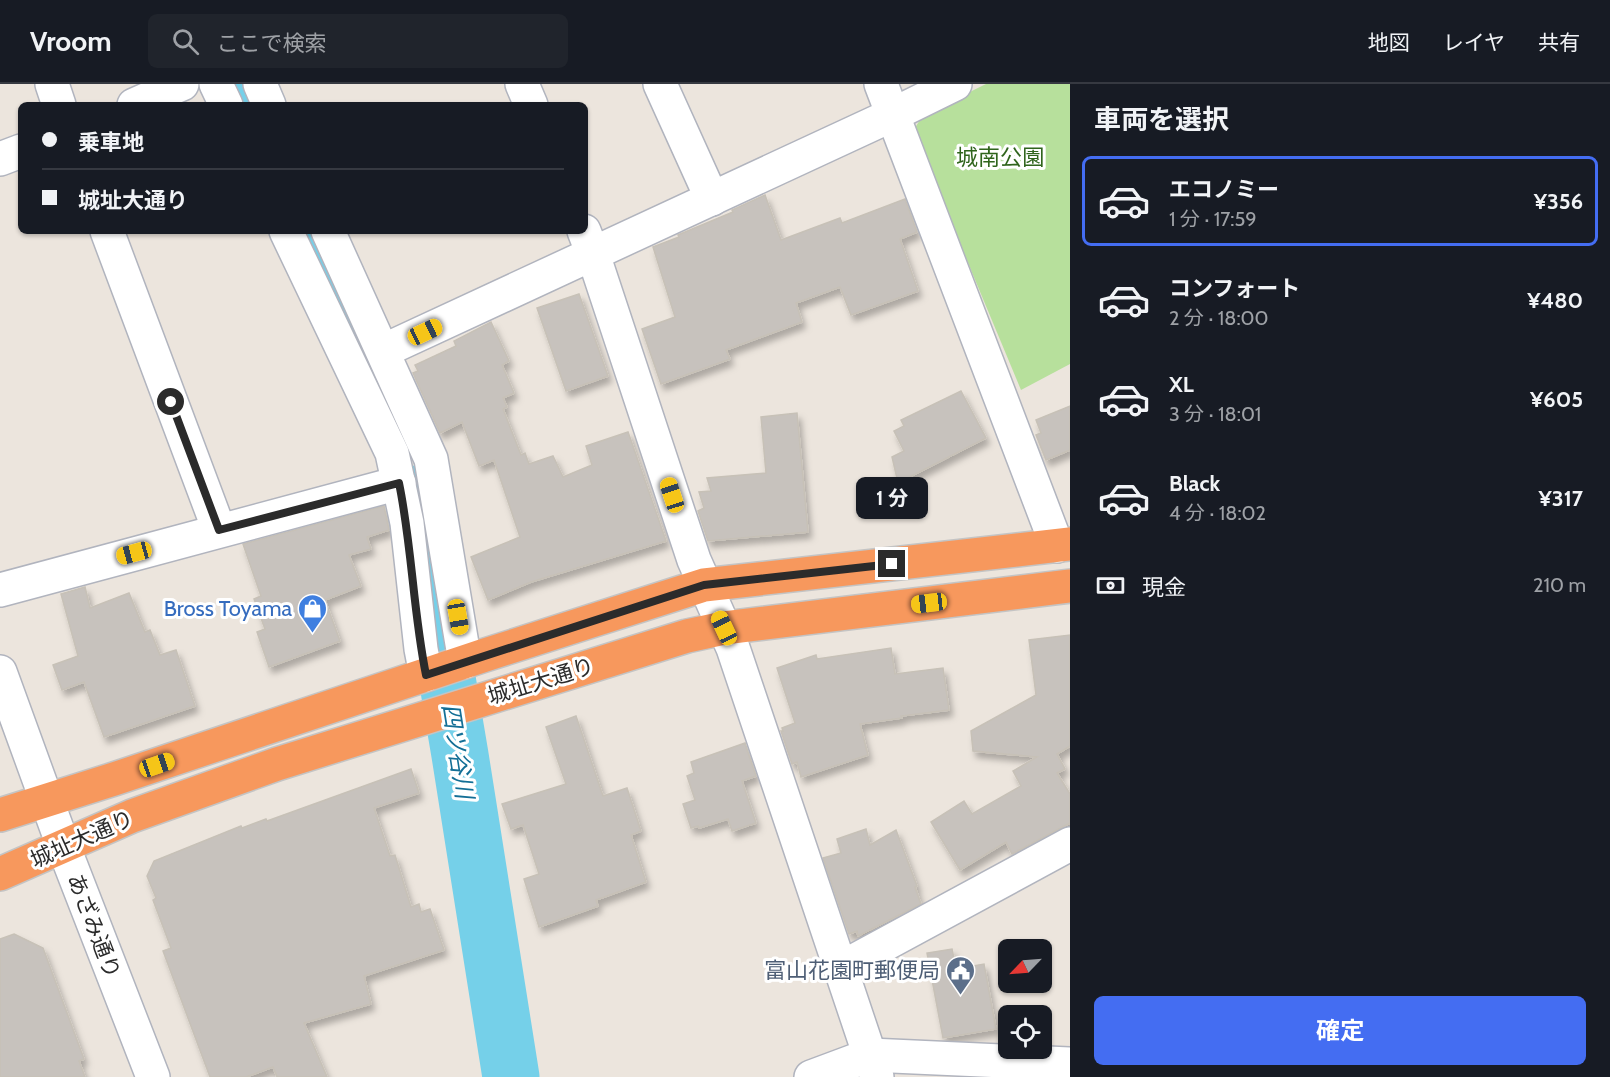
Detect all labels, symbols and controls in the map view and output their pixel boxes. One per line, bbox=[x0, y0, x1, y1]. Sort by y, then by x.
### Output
search box bbox=[148, 14, 568, 68]
text: Vroom bbox=[30, 24, 112, 58]
icon: search bbox=[169, 25, 202, 58]
text: ここで検索 bbox=[217, 30, 327, 57]
text: 地図 bbox=[1368, 30, 1410, 55]
text: レイヤ bbox=[1443, 30, 1505, 55]
text: 共有 bbox=[1538, 30, 1580, 55]
text: 車両を選択 bbox=[1094, 103, 1229, 136]
text: 乗車地 bbox=[78, 129, 144, 156]
park label: 城南公園 bbox=[956, 144, 1044, 171]
icon: car bbox=[1097, 174, 1151, 228]
text: エコノミー bbox=[1169, 176, 1279, 203]
text: 城址大通り bbox=[78, 187, 188, 214]
text: ¥356 bbox=[1534, 188, 1583, 215]
text: 1 分 · 17:59 bbox=[1169, 207, 1257, 231]
icon: car bbox=[1097, 273, 1151, 327]
text: コンフォート bbox=[1169, 275, 1300, 302]
text: ¥480 bbox=[1527, 287, 1583, 314]
text: 2 分 · 18:00 bbox=[1169, 306, 1268, 330]
car bbox=[405, 316, 445, 348]
text: XL bbox=[1169, 371, 1194, 398]
icon: car bbox=[1097, 372, 1151, 426]
text: ¥605 bbox=[1530, 386, 1583, 413]
route start bbox=[157, 388, 184, 415]
text: 3 分 · 18:01 bbox=[1169, 402, 1261, 426]
text: Black bbox=[1169, 470, 1220, 497]
icon: car bbox=[1097, 471, 1151, 525]
car bbox=[658, 475, 686, 515]
callout: 1 分 bbox=[856, 477, 928, 519]
text: ¥317 bbox=[1539, 485, 1583, 512]
text: 1 分 bbox=[876, 486, 908, 510]
text: 4 分 · 18:02 bbox=[1169, 501, 1266, 525]
car bbox=[114, 540, 154, 566]
route end bbox=[878, 550, 905, 577]
icon: cash bbox=[1094, 569, 1127, 602]
text: 210 m bbox=[1533, 573, 1586, 597]
text: 現金 bbox=[1142, 574, 1186, 601]
shop icon: Bross Toyama bbox=[297, 592, 329, 634]
car bbox=[910, 592, 948, 614]
place label: Bross Toyama bbox=[164, 595, 292, 622]
car bbox=[446, 598, 470, 636]
car bbox=[708, 608, 740, 648]
street label: 城址大通り bbox=[484, 652, 598, 710]
water label: 四ツ谷川 bbox=[436, 701, 480, 804]
car bbox=[137, 751, 177, 779]
street label: 城址大通り bbox=[26, 804, 138, 874]
street label: あざみ通り bbox=[62, 870, 126, 982]
north arrow bbox=[998, 939, 1052, 993]
map controls bbox=[998, 939, 1052, 1059]
public building icon: 富山花園町郵便局 bbox=[945, 954, 977, 996]
place label: 富山花園町郵便局 bbox=[764, 957, 940, 984]
button: 確定 bbox=[1094, 996, 1586, 1065]
button: locate bbox=[998, 1005, 1052, 1059]

